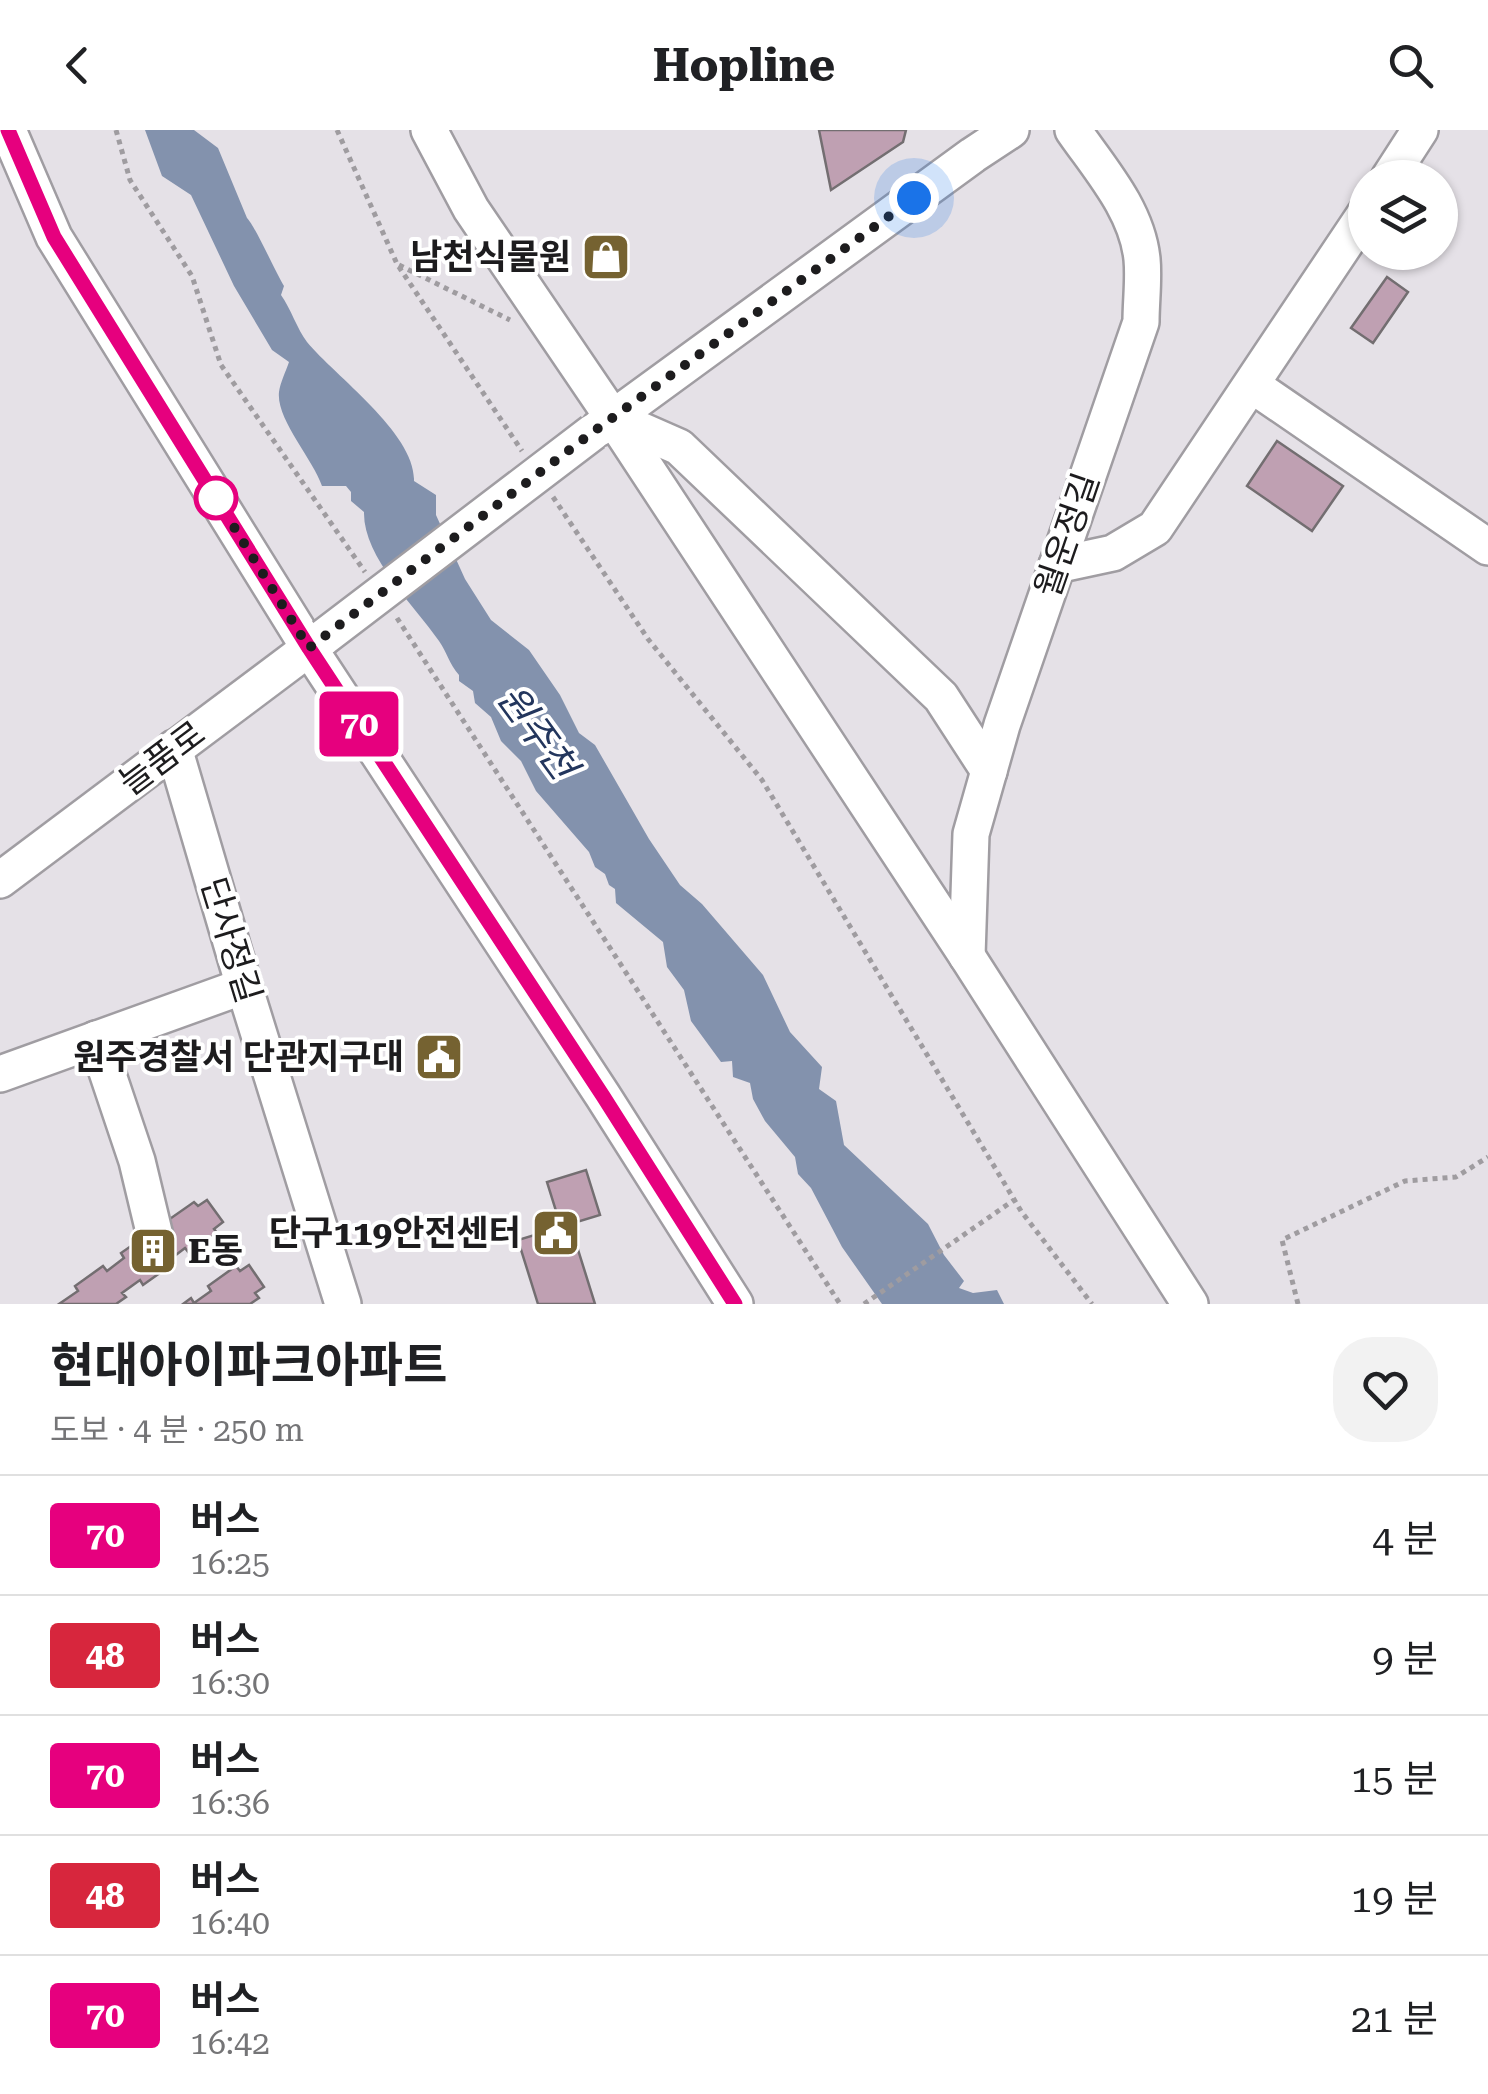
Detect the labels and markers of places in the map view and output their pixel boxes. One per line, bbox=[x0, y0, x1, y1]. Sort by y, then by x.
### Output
shop icon: 남천식물원 bbox=[580, 231, 632, 283]
place label: 남천식물원 bbox=[410, 237, 571, 278]
unlabelled marker bbox=[195, 477, 237, 519]
public building icon: 원주경찰서 단관지구대 bbox=[413, 1031, 465, 1083]
place label: 원주경찰서 단관지구대 bbox=[73, 1037, 404, 1078]
public building icon: 단구119안전센터 bbox=[530, 1207, 582, 1259]
place label: 단구119안전센터 bbox=[269, 1213, 521, 1254]
building icon: E동 bbox=[127, 1225, 179, 1277]
place label: E동 bbox=[188, 1231, 243, 1272]

